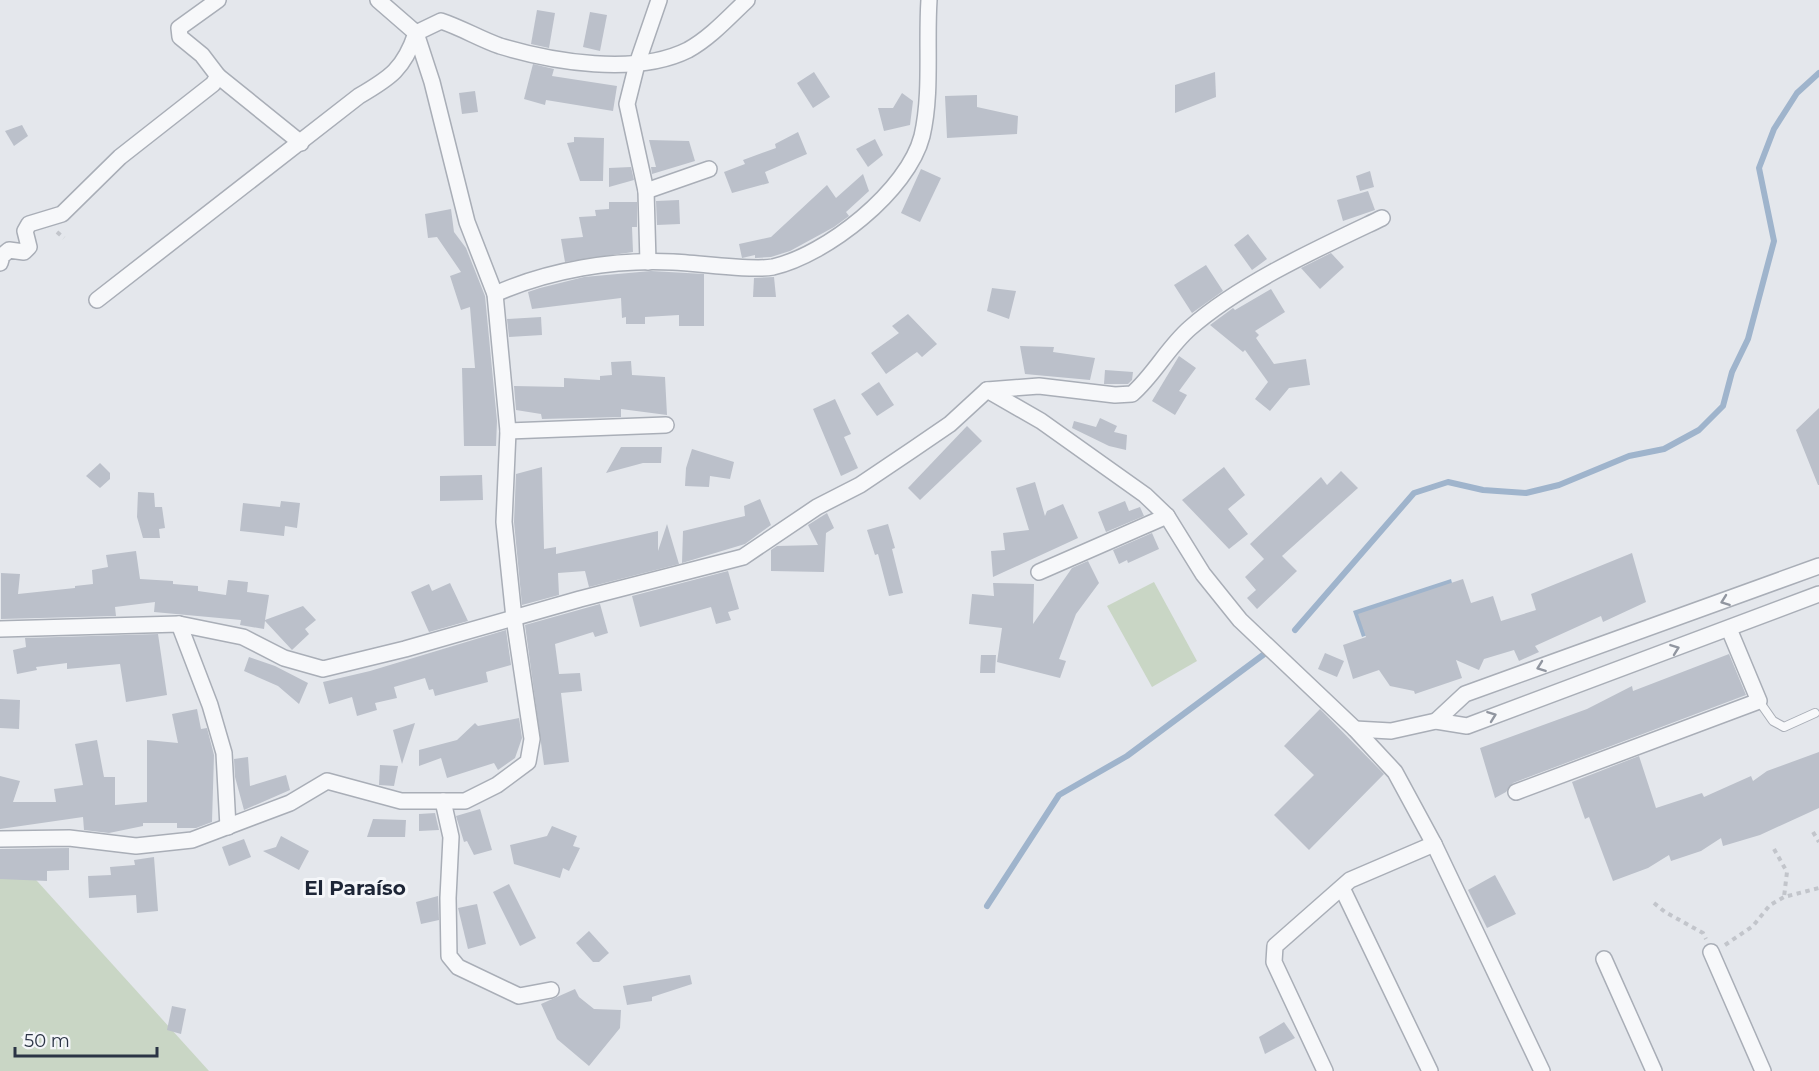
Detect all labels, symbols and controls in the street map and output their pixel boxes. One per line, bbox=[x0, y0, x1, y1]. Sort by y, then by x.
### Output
one-way arrow bbox=[1720, 593, 1731, 606]
one-way arrow bbox=[1669, 644, 1680, 656]
one-way arrow bbox=[1536, 659, 1547, 672]
one-way arrow bbox=[1487, 711, 1497, 724]
district label: El Paraíso bbox=[304, 876, 406, 900]
scale bar bbox=[15, 1020, 158, 1058]
text: 50 m bbox=[24, 1030, 70, 1052]

